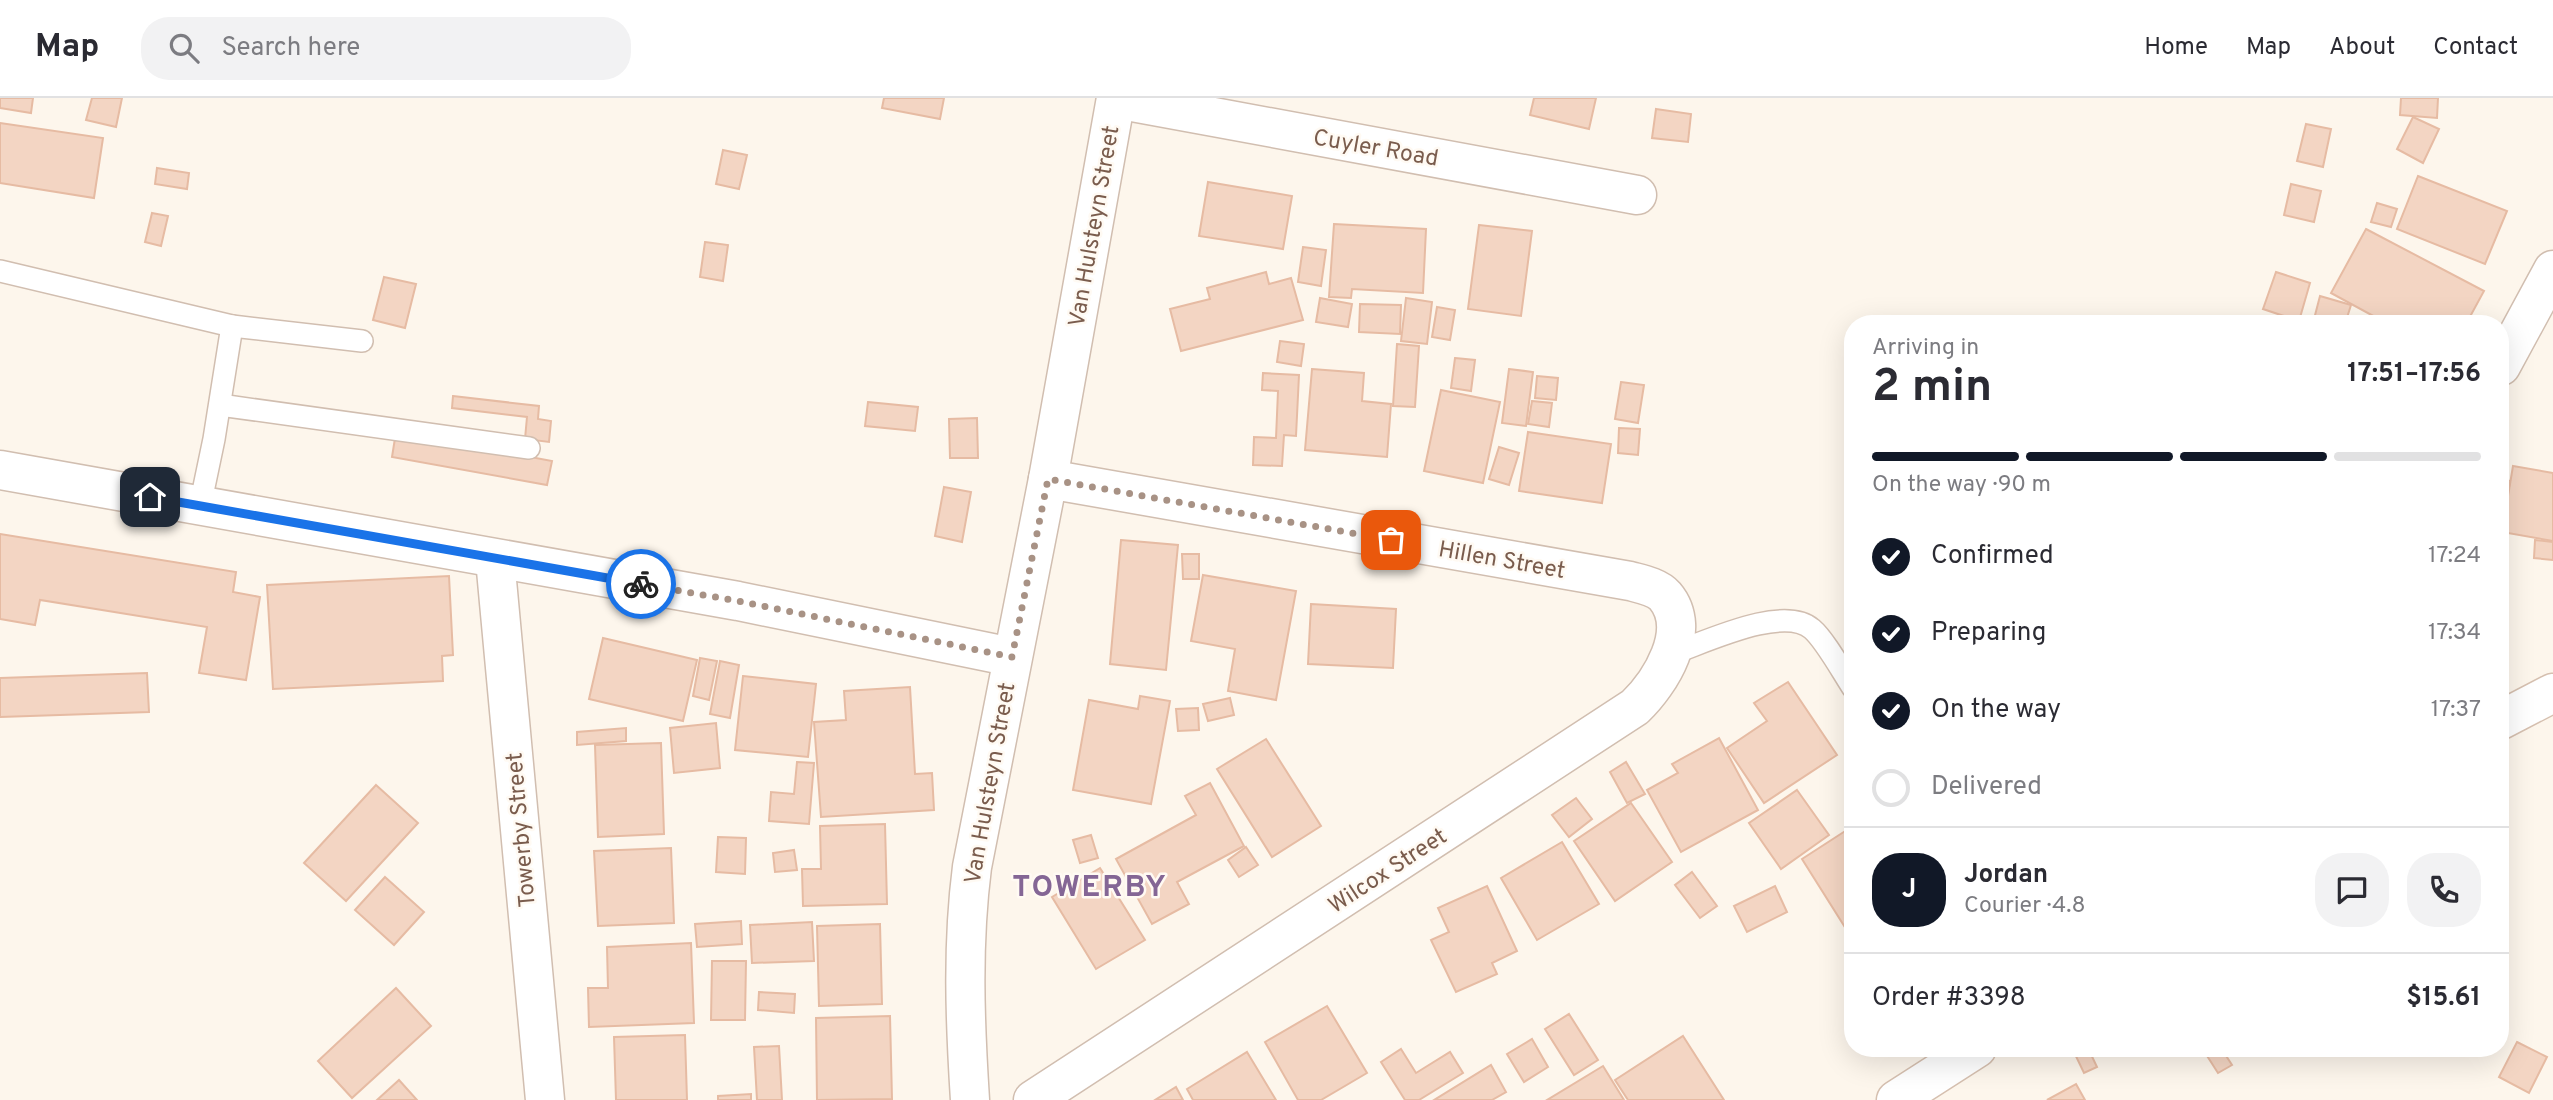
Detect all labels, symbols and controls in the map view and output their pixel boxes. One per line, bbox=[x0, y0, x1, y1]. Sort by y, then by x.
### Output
search box bbox=[141, 17, 631, 80]
text: Map bbox=[35, 27, 99, 69]
icon: search bbox=[165, 29, 203, 67]
text: Search here bbox=[221, 32, 360, 65]
text: Home bbox=[2144, 33, 2208, 63]
text: Map bbox=[2246, 33, 2291, 63]
text: About bbox=[2329, 33, 2395, 63]
text: Contact bbox=[2433, 33, 2518, 63]
street label: Van Hulsteyn Street bbox=[1063, 123, 1127, 330]
street label: Cuyler Road bbox=[1311, 124, 1440, 175]
text: Arriving in bbox=[1872, 334, 1979, 363]
text: 17:51–17:56 bbox=[2347, 358, 2481, 391]
text: 2 min bbox=[1872, 359, 1992, 418]
pin bbox=[120, 467, 180, 527]
text: On the way · 90 m bbox=[1872, 471, 2051, 500]
icon: home bbox=[131, 478, 169, 516]
pin bbox=[1361, 510, 1421, 570]
icon: bag bbox=[1372, 521, 1410, 559]
street label: Hillen Street bbox=[1436, 536, 1567, 587]
icon: check bbox=[1872, 538, 1910, 576]
text: Confirmed bbox=[1931, 540, 2054, 573]
text: 17:24 bbox=[2428, 542, 2481, 571]
courier bbox=[606, 549, 676, 619]
icon: bike bbox=[622, 565, 660, 603]
icon: check bbox=[1872, 615, 1910, 653]
text: Preparing bbox=[1931, 617, 2046, 650]
text: 17:34 bbox=[2428, 619, 2481, 648]
street label: Van Hulsteyn Street bbox=[959, 680, 1023, 887]
icon: check bbox=[1872, 692, 1910, 730]
text: On the way bbox=[1931, 694, 2061, 727]
text: 17:37 bbox=[2431, 696, 2481, 725]
street label: Towerby Street bbox=[501, 751, 544, 908]
text: Delivered bbox=[1931, 771, 2042, 804]
street label: Wilcox Street bbox=[1324, 823, 1453, 921]
button: chat bbox=[2315, 853, 2389, 927]
button: phone bbox=[2407, 853, 2481, 927]
text: Jordan bbox=[1964, 859, 2048, 892]
district label: TOWERBY bbox=[1012, 870, 1168, 907]
text: J bbox=[1902, 874, 1916, 907]
text: Courier · 4.8 bbox=[1964, 892, 2085, 921]
text: Order #3398 bbox=[1872, 982, 2026, 1015]
text: $15.61 bbox=[2406, 982, 2481, 1015]

